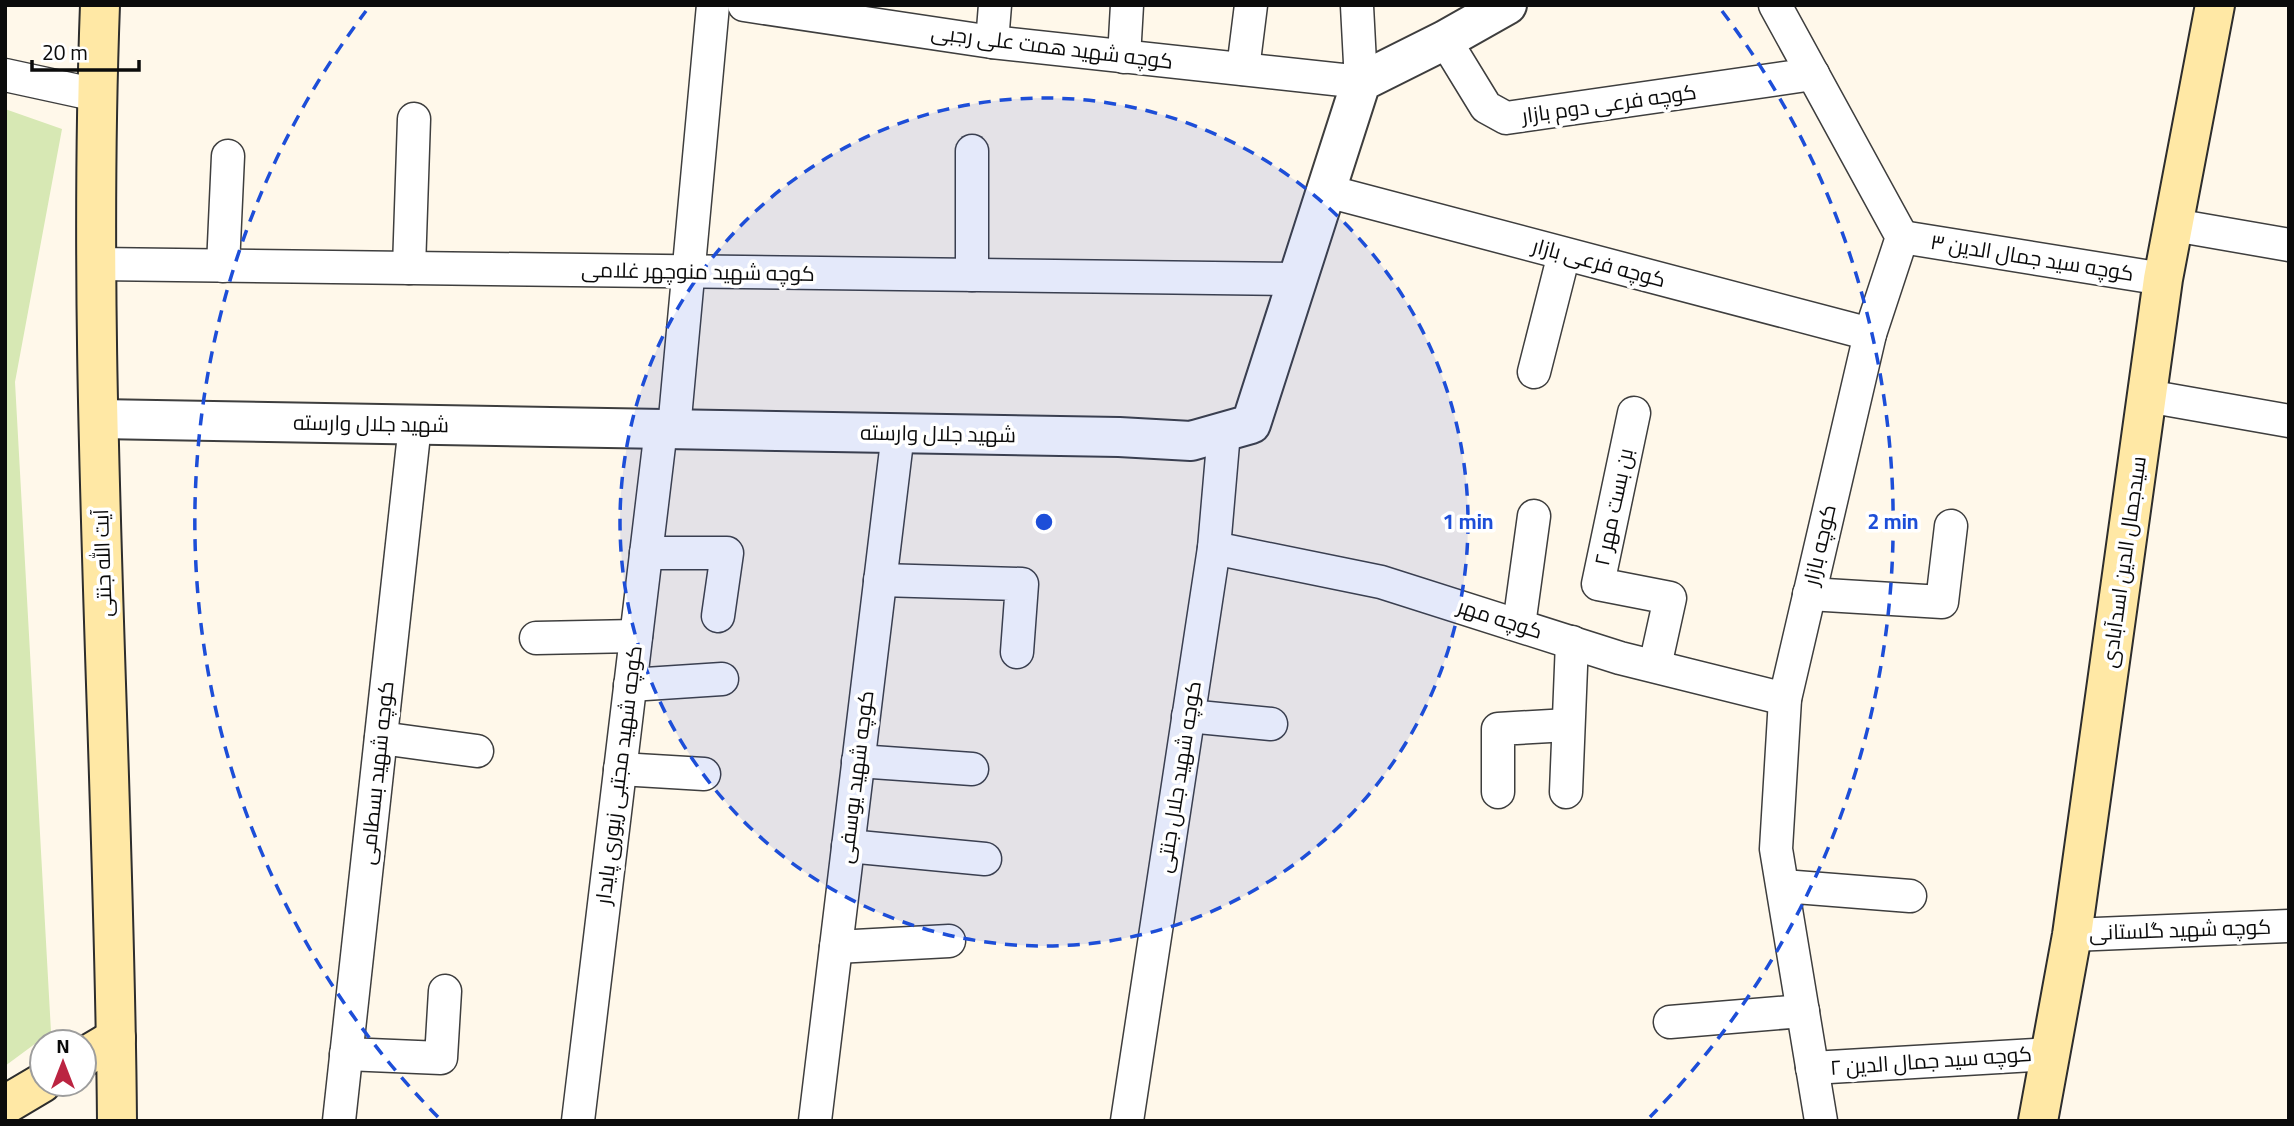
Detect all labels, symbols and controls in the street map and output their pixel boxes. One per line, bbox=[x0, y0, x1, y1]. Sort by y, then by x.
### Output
street label: کوچه شهید همت علی رجبی bbox=[929, 12, 1175, 81]
scale bar bbox=[32, 28, 138, 72]
text: 20 m bbox=[42, 33, 88, 72]
street label: کوچه فرعی دوم بازار bbox=[1518, 72, 1699, 135]
street label: کوچه سید جمال الدین ۳ bbox=[1928, 222, 2137, 293]
street label: کوچه فرعی بازار bbox=[1527, 226, 1670, 299]
street label: کوچه شهید منوچهر غلامی bbox=[581, 250, 815, 293]
street label: شهید جلال وارسته bbox=[293, 403, 449, 444]
street label: شهید جلال وارسته bbox=[860, 413, 1016, 454]
street label: بن بست مهر ۲ bbox=[1582, 444, 1645, 569]
street label: سیدجمال الدین اسدآبادی bbox=[2089, 453, 2158, 670]
street label: کوچه بازار bbox=[1791, 500, 1848, 590]
text: 1 min bbox=[1443, 502, 1493, 541]
text: 2 min bbox=[1868, 502, 1918, 541]
street label: آیت الله جنتی bbox=[81, 508, 124, 618]
centre of rings bbox=[1032, 510, 1056, 534]
street label: کوچه مهر bbox=[1452, 586, 1548, 651]
street label: کوچه شهید مجتبی زیوری پایدار bbox=[583, 643, 654, 908]
street label: کوچه شهید جلال جنتی bbox=[1144, 678, 1213, 876]
street label: کوچه شهید بسطامی bbox=[347, 679, 406, 867]
street label: کوچه شهید یوسفی bbox=[826, 688, 885, 866]
street label: کوچه شهید گلستانی bbox=[2088, 907, 2272, 952]
north arrow bbox=[28, 1028, 98, 1098]
text: N bbox=[57, 1028, 69, 1064]
street label: کوچه سید جمال الدین ۲ bbox=[1829, 1034, 2033, 1087]

